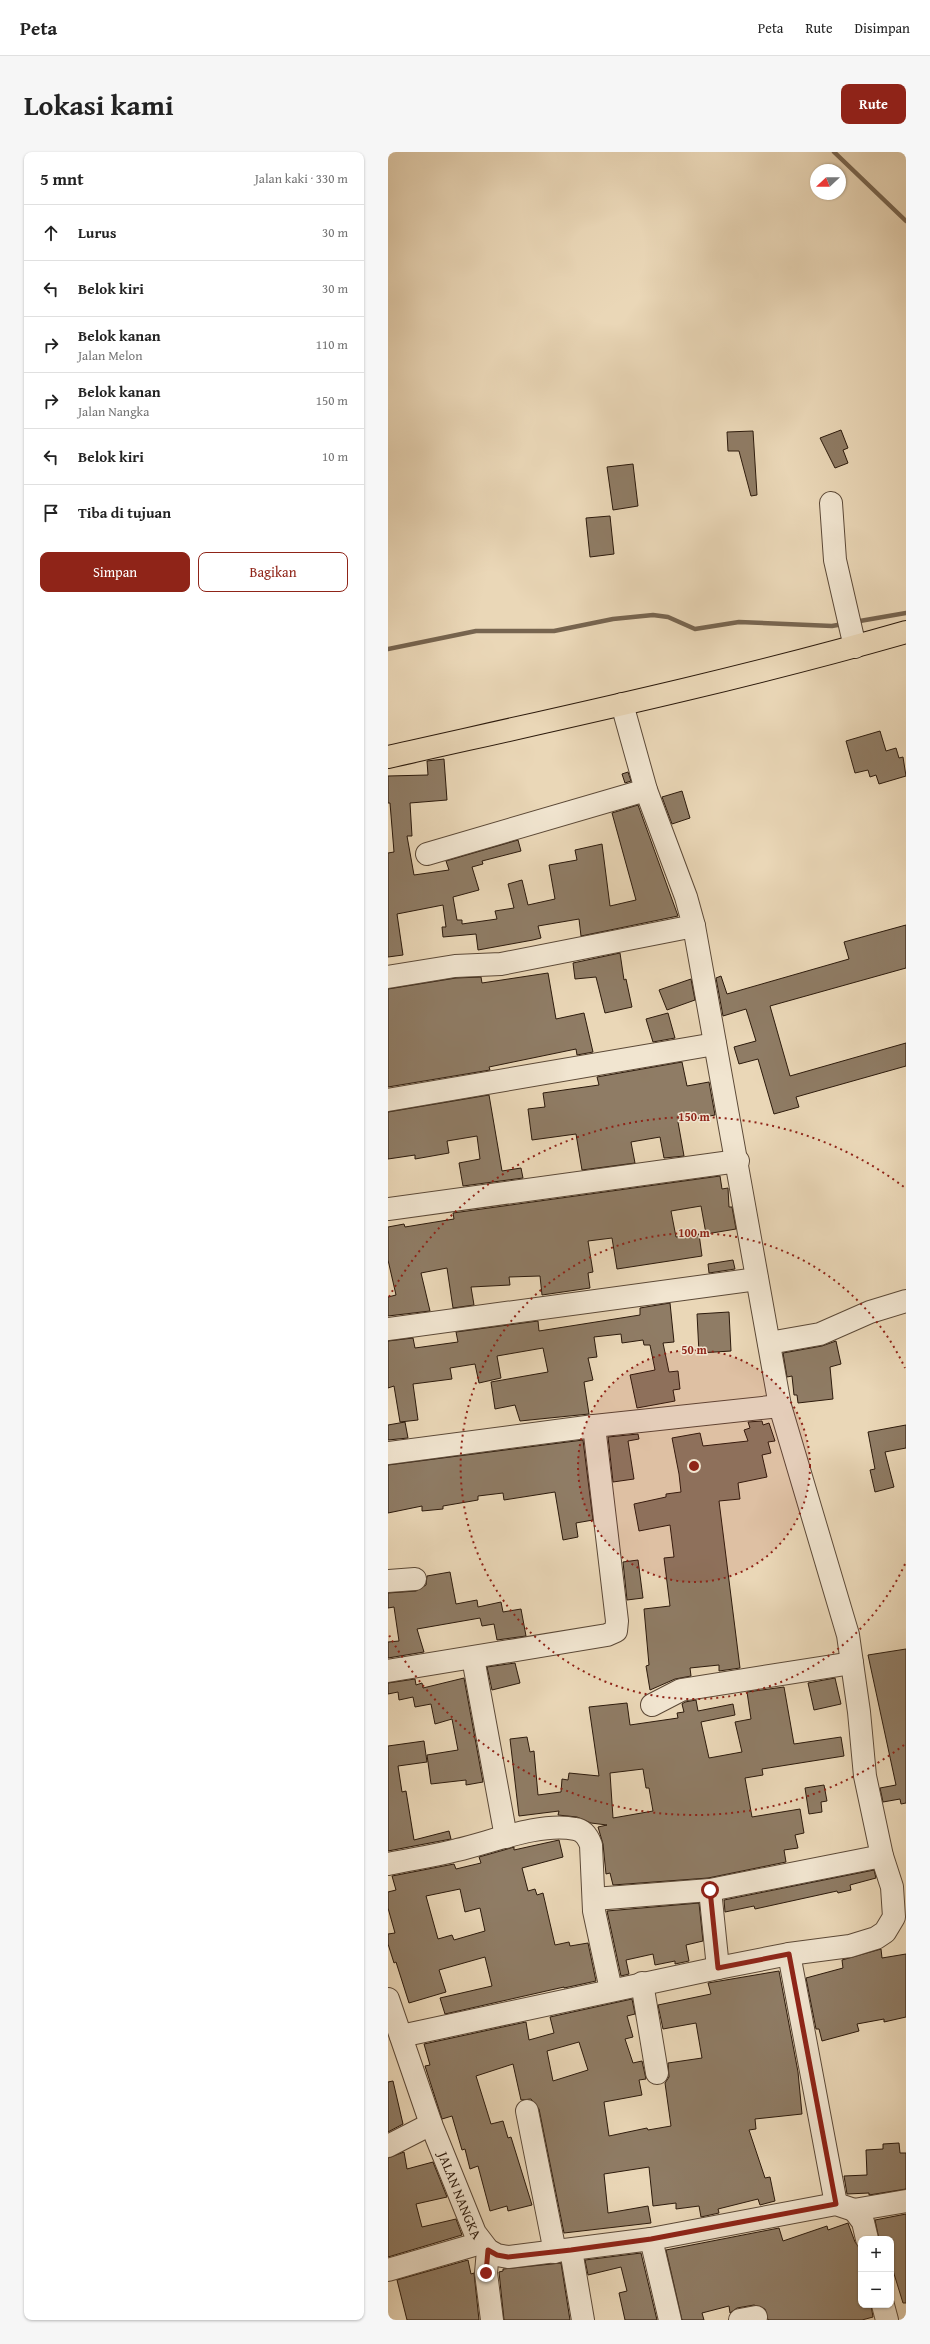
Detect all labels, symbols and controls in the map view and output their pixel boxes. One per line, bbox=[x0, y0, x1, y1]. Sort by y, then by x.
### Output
text: Peta bbox=[20, 14, 57, 42]
text: Peta bbox=[758, 18, 783, 38]
text: Rute bbox=[805, 18, 833, 38]
text: Disimpan bbox=[855, 18, 910, 38]
text: Lokasi kami bbox=[24, 84, 174, 125]
button: Rute bbox=[841, 84, 906, 124]
north arrow bbox=[810, 164, 846, 200]
text: 5 mnt bbox=[40, 166, 84, 191]
text: Jalan kaki · 330 m bbox=[255, 169, 348, 188]
icon: ahead bbox=[40, 222, 62, 244]
text: Lurus bbox=[78, 222, 116, 243]
text: 30 m bbox=[322, 223, 348, 242]
icon: left bbox=[40, 278, 62, 300]
text: Belok kiri bbox=[78, 278, 144, 299]
text: 30 m bbox=[322, 279, 348, 298]
text: Belok kanan bbox=[78, 325, 161, 346]
icon: right bbox=[40, 334, 62, 356]
text: 110 m bbox=[316, 335, 348, 354]
text: Jalan Melon bbox=[78, 346, 143, 365]
text: Belok kanan bbox=[78, 381, 161, 402]
icon: right bbox=[40, 390, 62, 412]
text: 150 m bbox=[316, 391, 348, 410]
text: Jalan Nangka bbox=[78, 402, 149, 421]
icon: left bbox=[40, 446, 62, 468]
text: Belok kiri bbox=[78, 446, 144, 467]
text: 10 m bbox=[322, 447, 348, 466]
icon: arrive bbox=[40, 502, 62, 524]
text: Tiba di tujuan bbox=[78, 502, 171, 523]
button: Simpan bbox=[40, 552, 190, 592]
button: Bagikan bbox=[198, 552, 348, 592]
text: 150 m bbox=[678, 1108, 711, 1125]
text: 100 m bbox=[678, 1224, 711, 1241]
text: 50 m bbox=[681, 1341, 707, 1358]
centre of rings bbox=[687, 1459, 701, 1473]
route start bbox=[701, 1881, 719, 1899]
street label: JALAN NANGKA bbox=[432, 2147, 487, 2244]
map controls bbox=[858, 2236, 894, 2308]
button: + bbox=[858, 2236, 894, 2272]
route end bbox=[477, 2264, 495, 2282]
button: − bbox=[858, 2272, 894, 2308]

